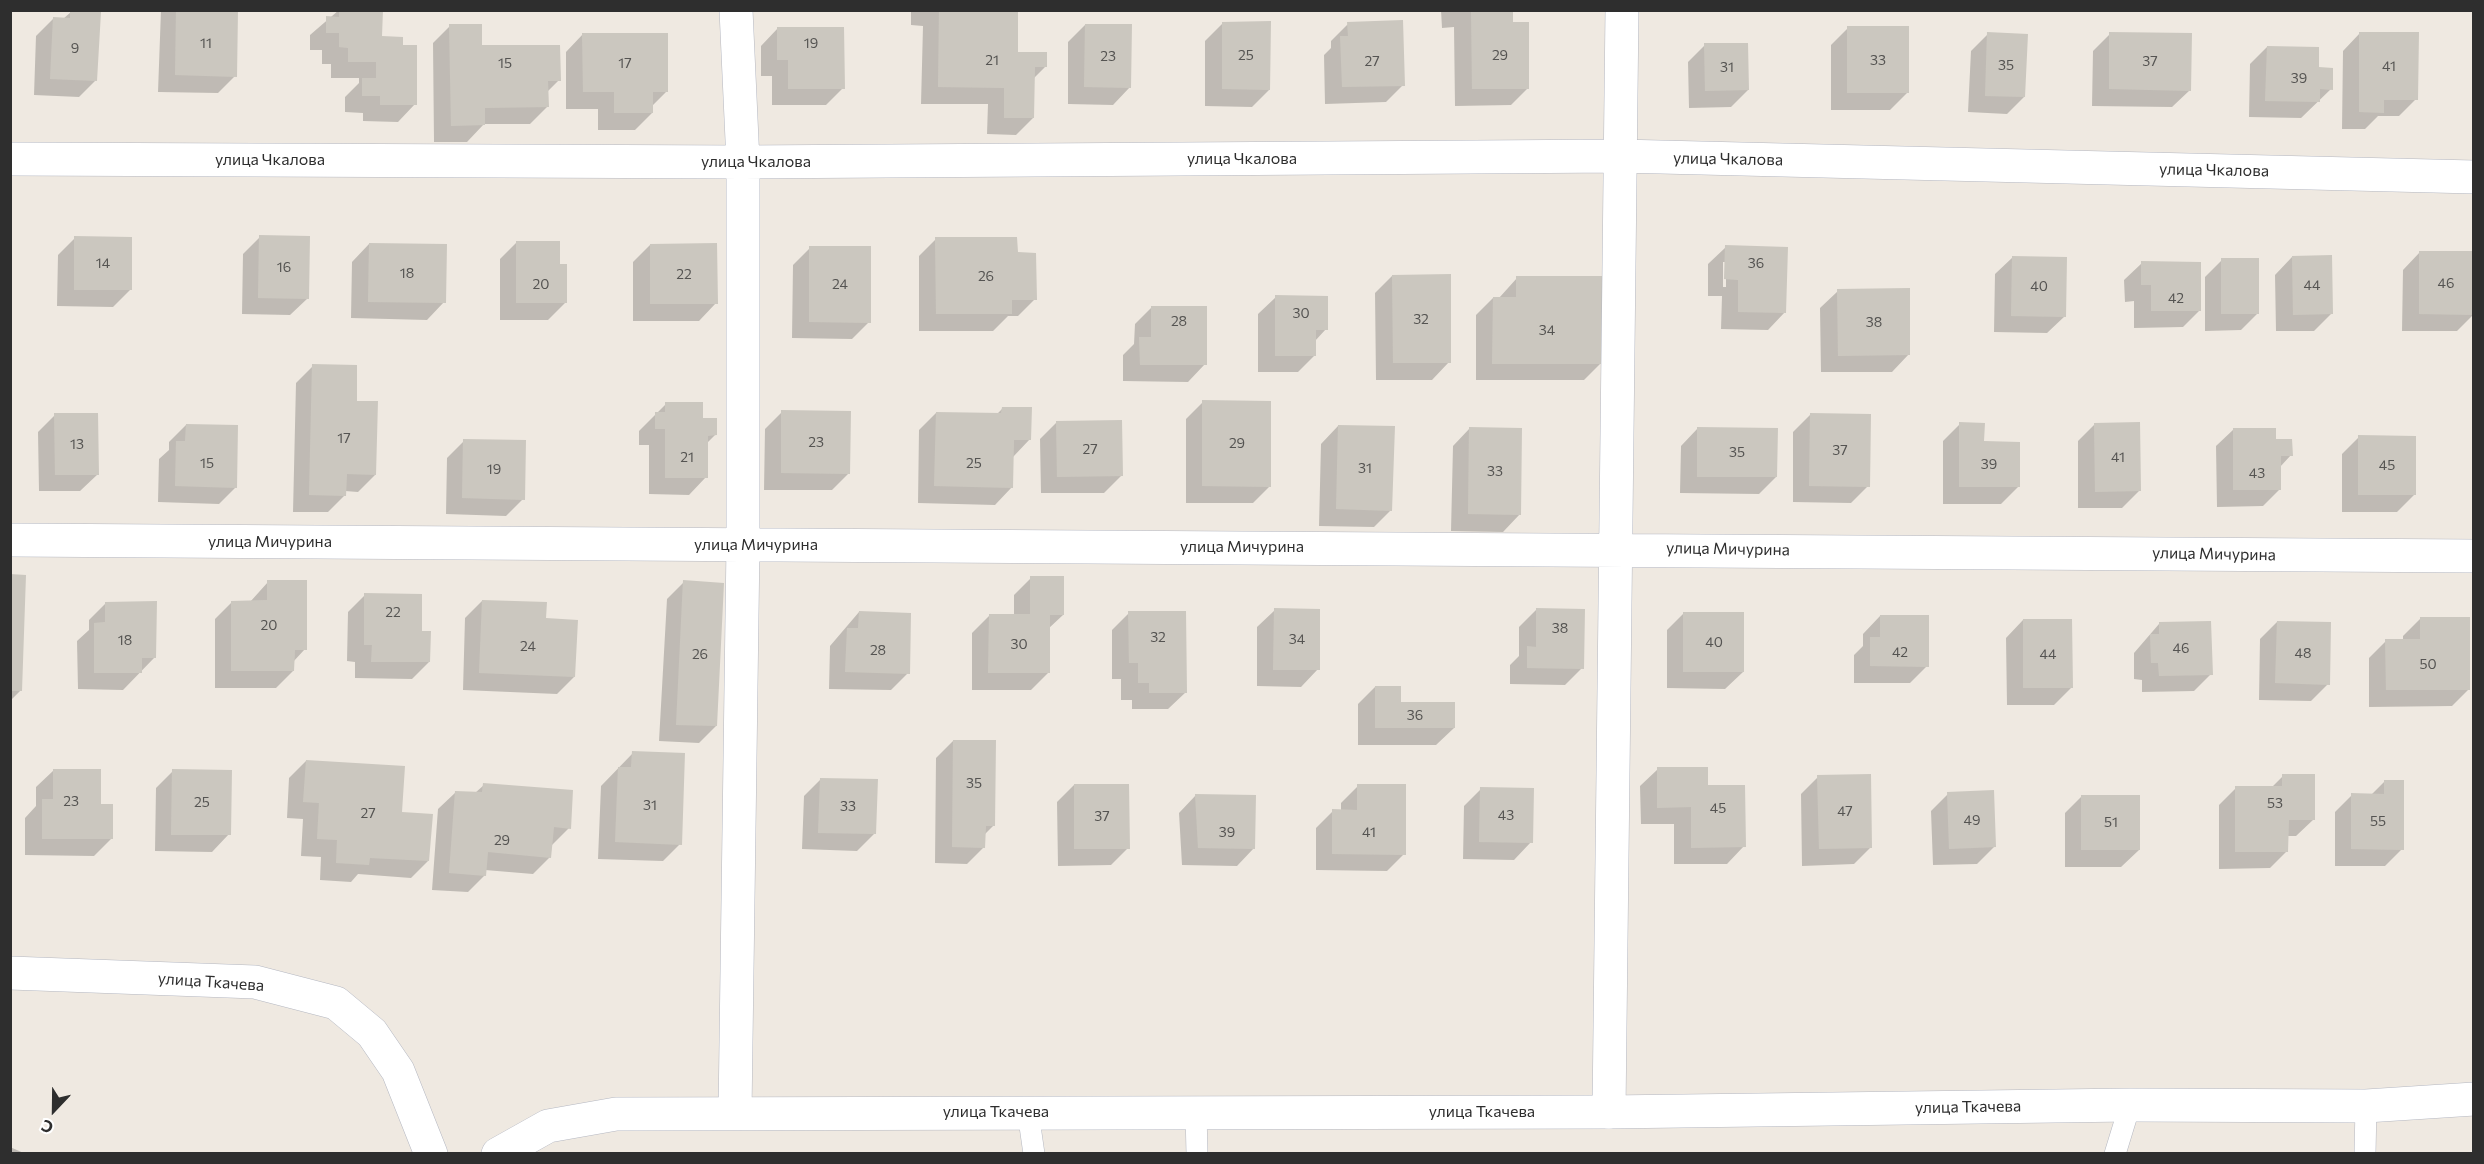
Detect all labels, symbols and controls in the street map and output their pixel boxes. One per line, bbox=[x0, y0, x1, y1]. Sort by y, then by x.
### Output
house number: 11 bbox=[200, 35, 212, 51]
house number: 19 bbox=[804, 35, 818, 51]
house number: 9 bbox=[71, 40, 79, 56]
house number: 25 bbox=[1238, 47, 1254, 63]
house number: 29 bbox=[1492, 47, 1508, 63]
house number: 23 bbox=[1100, 48, 1116, 64]
house number: 21 bbox=[985, 52, 999, 68]
house number: 33 bbox=[1870, 52, 1886, 68]
house number: 27 bbox=[1364, 53, 1380, 69]
house number: 37 bbox=[2142, 53, 2158, 69]
house number: 15 bbox=[498, 55, 512, 71]
house number: 17 bbox=[618, 55, 632, 71]
house number: 35 bbox=[1998, 57, 2014, 73]
house number: 41 bbox=[2382, 58, 2396, 74]
house number: 31 bbox=[1720, 59, 1734, 75]
house number: 39 bbox=[2291, 70, 2307, 86]
street label: улица Чкалова bbox=[1673, 148, 1783, 170]
street label: улица Чкалова bbox=[1187, 149, 1297, 169]
street label: улица Чкалова bbox=[215, 150, 325, 170]
street label: улица Чкалова bbox=[701, 152, 811, 172]
street label: улица Чкалова bbox=[2159, 159, 2269, 181]
house number: 14 bbox=[96, 255, 110, 271]
house number: 36 bbox=[1748, 255, 1764, 271]
house number: 16 bbox=[277, 259, 291, 275]
house number: 18 bbox=[400, 265, 414, 281]
house number: 22 bbox=[676, 266, 692, 282]
house number: 26 bbox=[978, 268, 994, 284]
house number: 46 bbox=[2438, 275, 2454, 291]
house number: 20 bbox=[533, 276, 549, 292]
house number: 24 bbox=[832, 276, 848, 292]
house number: 44 bbox=[2304, 277, 2320, 293]
house number: 40 bbox=[2030, 278, 2048, 294]
house number: 42 bbox=[2168, 290, 2184, 306]
house number: 30 bbox=[1292, 305, 1310, 321]
house number: 32 bbox=[1413, 311, 1429, 327]
house number: 28 bbox=[1171, 313, 1187, 329]
house number: 38 bbox=[1866, 314, 1882, 330]
house number: 34 bbox=[1539, 322, 1555, 338]
house number: 17 bbox=[337, 430, 351, 446]
house number: 23 bbox=[808, 434, 824, 450]
house number: 29 bbox=[1229, 435, 1245, 451]
house number: 13 bbox=[70, 436, 84, 452]
house number: 27 bbox=[1082, 441, 1098, 457]
house number: 37 bbox=[1832, 442, 1848, 458]
house number: 35 bbox=[1729, 444, 1745, 460]
house number: 21 bbox=[680, 449, 694, 465]
house number: 41 bbox=[2111, 449, 2125, 465]
house number: 15 bbox=[200, 455, 214, 471]
house number: 25 bbox=[966, 455, 982, 471]
house number: 39 bbox=[1981, 456, 1997, 472]
house number: 45 bbox=[2379, 457, 2395, 473]
house number: 31 bbox=[1358, 460, 1372, 476]
house number: 19 bbox=[487, 461, 501, 477]
house number: 33 bbox=[1487, 463, 1503, 479]
house number: 43 bbox=[2249, 465, 2265, 481]
street label: улица Мичурина bbox=[208, 532, 332, 552]
street label: улица Мичурина bbox=[694, 535, 818, 555]
street label: улица Мичурина bbox=[1180, 537, 1304, 557]
street label: улица Мичурина bbox=[1666, 538, 1790, 560]
street label: улица Мичурина bbox=[2152, 543, 2276, 565]
house number: 22 bbox=[385, 604, 401, 620]
house number: 20 bbox=[261, 617, 277, 633]
house number: 38 bbox=[1552, 620, 1568, 636]
house number: 32 bbox=[1150, 629, 1166, 645]
house number: 34 bbox=[1289, 631, 1305, 647]
house number: 18 bbox=[118, 632, 132, 648]
house number: 40 bbox=[1705, 634, 1723, 650]
house number: 30 bbox=[1010, 636, 1028, 652]
house number: 24 bbox=[520, 638, 536, 654]
house number: 46 bbox=[2173, 640, 2189, 656]
house number: 28 bbox=[870, 642, 886, 658]
house number: 42 bbox=[1892, 644, 1908, 660]
house number: 48 bbox=[2295, 645, 2311, 661]
house number: 26 bbox=[692, 646, 708, 662]
house number: 44 bbox=[2040, 646, 2056, 662]
house number: 50 bbox=[2419, 656, 2437, 672]
house number: 36 bbox=[1407, 707, 1423, 723]
house number: 35 bbox=[966, 775, 982, 791]
house number: 23 bbox=[63, 793, 79, 809]
house number: 25 bbox=[194, 794, 210, 810]
house number: 53 bbox=[2267, 795, 2283, 811]
house number: 31 bbox=[643, 797, 657, 813]
house number: 33 bbox=[840, 798, 856, 814]
house number: 45 bbox=[1710, 800, 1726, 816]
house number: 47 bbox=[1837, 803, 1853, 819]
house number: 27 bbox=[360, 805, 376, 821]
house number: 43 bbox=[1498, 807, 1514, 823]
house number: 37 bbox=[1094, 808, 1110, 824]
house number: 49 bbox=[1964, 812, 1980, 828]
house number: 55 bbox=[2370, 813, 2386, 829]
house number: 51 bbox=[2104, 814, 2118, 830]
house number: 39 bbox=[1219, 824, 1235, 840]
house number: 41 bbox=[1362, 824, 1376, 840]
house number: 29 bbox=[494, 832, 510, 848]
street label: улица Ткачева bbox=[157, 969, 265, 995]
north arrow bbox=[24, 1080, 84, 1140]
street label: улица Ткачева bbox=[1915, 1096, 2021, 1118]
street label: улица Ткачева bbox=[943, 1102, 1049, 1122]
street label: улица Ткачева bbox=[1429, 1102, 1535, 1122]
text: С bbox=[38, 1116, 56, 1138]

